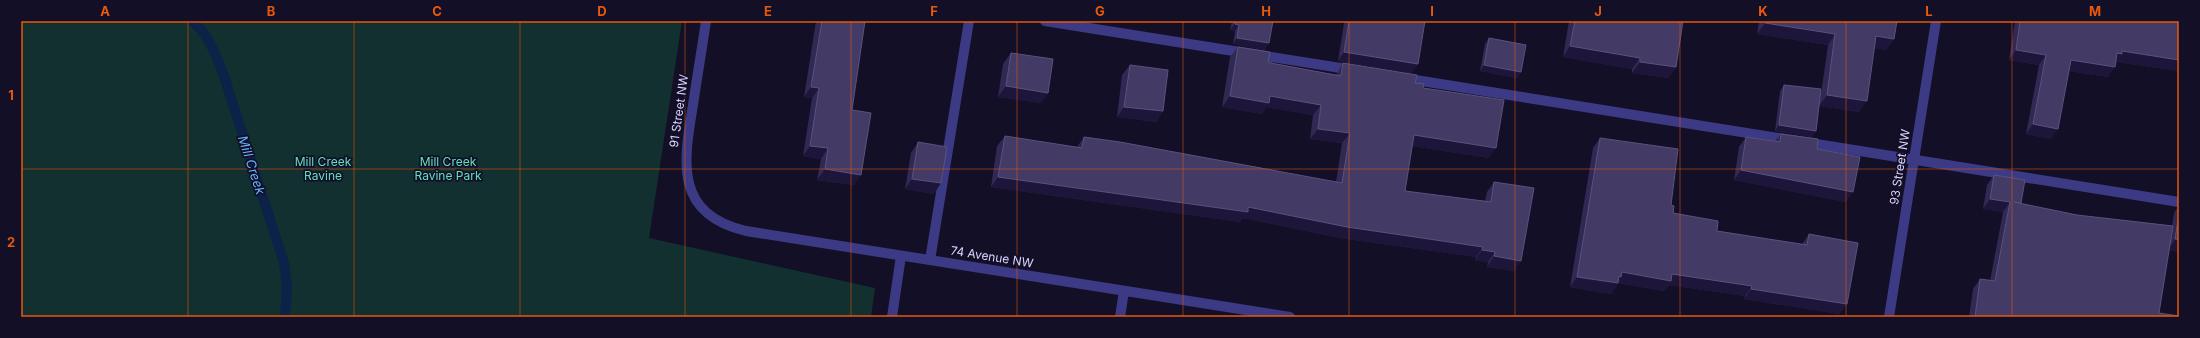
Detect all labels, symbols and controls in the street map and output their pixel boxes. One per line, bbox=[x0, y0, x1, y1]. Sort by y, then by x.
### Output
text: A bbox=[100, 3, 110, 19]
text: B bbox=[267, 3, 276, 19]
text: C bbox=[432, 3, 442, 19]
text: D bbox=[597, 3, 607, 19]
text: E bbox=[764, 3, 772, 19]
text: F bbox=[930, 3, 938, 19]
text: G bbox=[1095, 3, 1105, 19]
text: H bbox=[1261, 3, 1271, 19]
text: I bbox=[1430, 3, 1434, 19]
text: J bbox=[1594, 3, 1602, 19]
text: K bbox=[1758, 3, 1768, 19]
text: L bbox=[1925, 3, 1933, 19]
text: M bbox=[2089, 3, 2101, 19]
street label: 91 Street NW bbox=[666, 73, 691, 149]
text: 1 bbox=[8, 87, 14, 103]
street label: 93 Street NW bbox=[1886, 128, 1913, 206]
water label: Mill Creek bbox=[235, 133, 269, 197]
park label: Mill Creek Ravine bbox=[295, 154, 352, 183]
park label: Mill Creek Ravine Park bbox=[414, 154, 482, 183]
text: 2 bbox=[7, 234, 15, 250]
street label: 74 Avenue NW bbox=[950, 243, 1035, 270]

